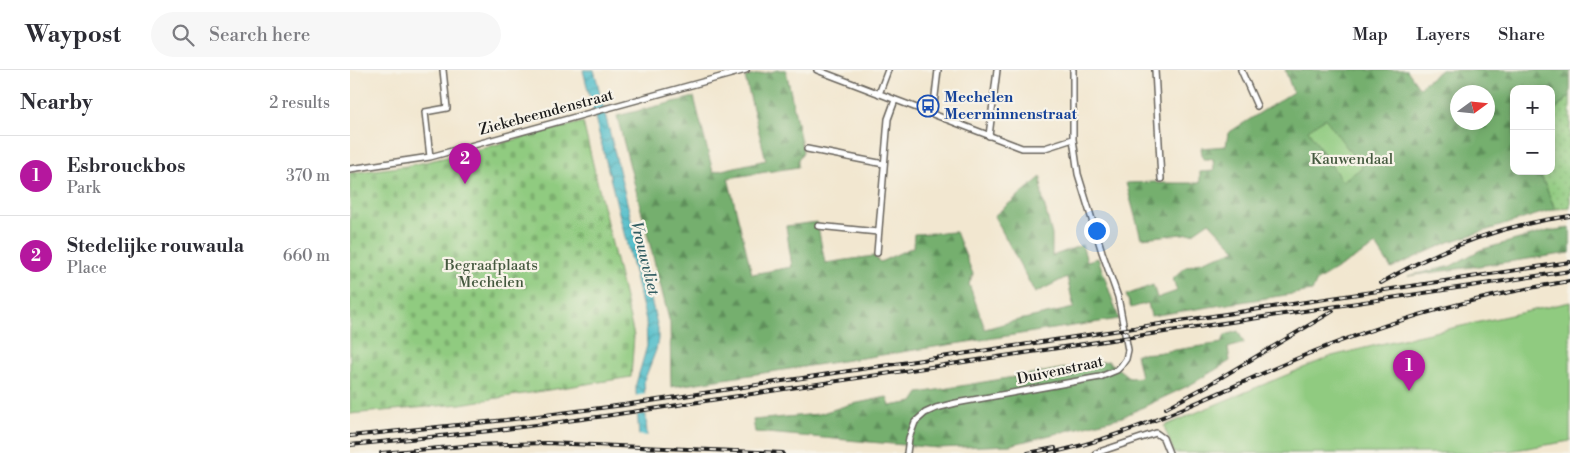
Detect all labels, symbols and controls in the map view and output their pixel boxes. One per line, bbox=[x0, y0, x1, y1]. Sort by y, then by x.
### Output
search box bbox=[151, 12, 501, 57]
text: Waypost bbox=[25, 20, 121, 50]
icon: search bbox=[169, 21, 197, 49]
text: Search here bbox=[209, 23, 310, 47]
text: Map bbox=[1353, 23, 1388, 46]
text: Layers bbox=[1416, 23, 1470, 46]
text: Share bbox=[1498, 23, 1545, 46]
street label: Ziekebeemdenstraat bbox=[477, 85, 616, 140]
north arrow bbox=[1450, 85, 1495, 130]
map controls bbox=[1510, 85, 1555, 175]
button: + bbox=[1510, 85, 1555, 130]
place label: Mechelen Meerminnenstraat bbox=[944, 88, 1078, 124]
text: Nearby bbox=[20, 90, 93, 116]
text: 2 results bbox=[269, 93, 330, 113]
bus stop icon: Mechelen Meerminnenstraat bbox=[916, 94, 940, 118]
button: − bbox=[1510, 130, 1555, 175]
pin: 2 bbox=[449, 143, 481, 184]
park label: Kauwendaal bbox=[1311, 150, 1394, 169]
text: Esbrouckbos bbox=[67, 154, 185, 178]
text: 1 bbox=[32, 166, 40, 186]
text: 370 m bbox=[286, 166, 330, 186]
text: Park bbox=[67, 178, 100, 198]
your location bbox=[1084, 218, 1110, 244]
water label: Vrouwvliet bbox=[626, 219, 664, 298]
text: Stedelijke rouwaula bbox=[67, 234, 244, 258]
text: 2 bbox=[31, 246, 41, 266]
text: 660 m bbox=[283, 246, 330, 266]
park label: Begraafplaats Mechelen bbox=[443, 256, 538, 292]
text: Place bbox=[67, 258, 107, 278]
pin: 1 bbox=[1393, 350, 1425, 391]
street label: Duivenstraat bbox=[1015, 352, 1106, 389]

